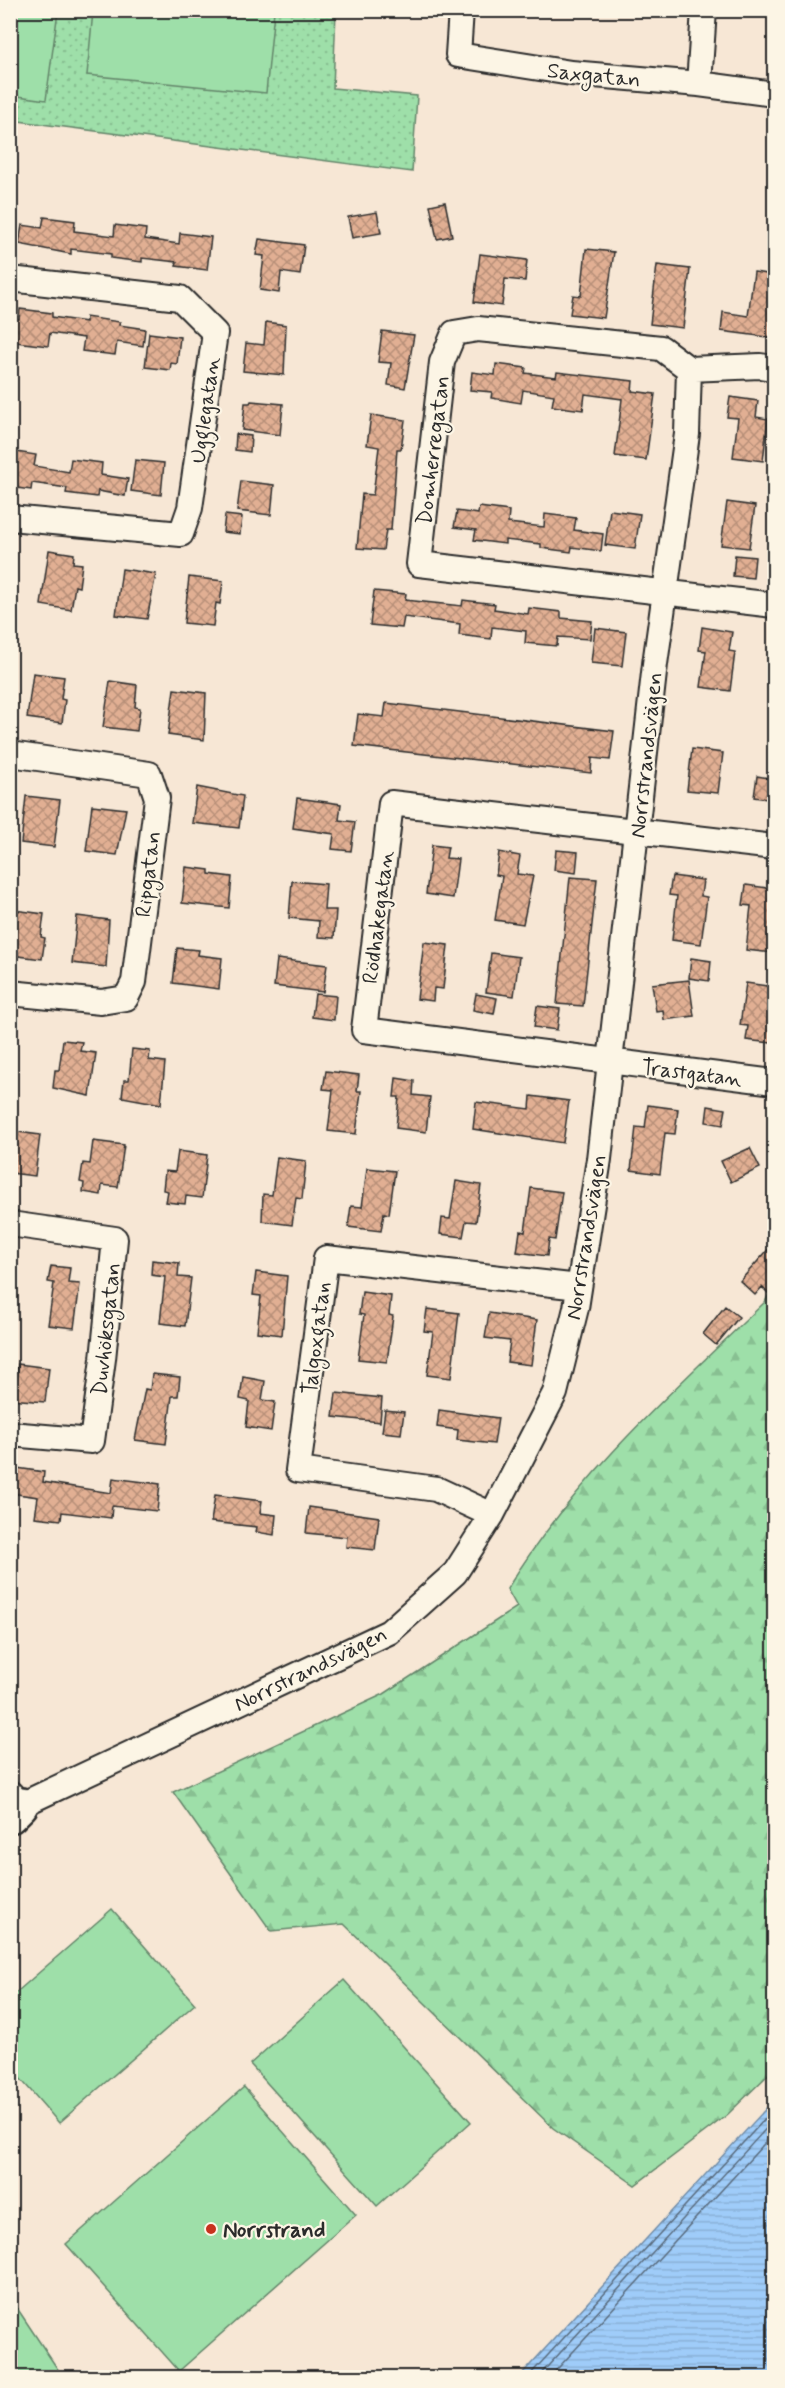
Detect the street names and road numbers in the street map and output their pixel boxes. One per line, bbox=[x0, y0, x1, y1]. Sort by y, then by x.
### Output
street label: Saxgatan bbox=[545, 57, 642, 98]
street label: Ugglegatan bbox=[185, 355, 230, 466]
street label: Domherregatan bbox=[411, 374, 460, 527]
street label: Norrstrandsvägen bbox=[624, 671, 671, 840]
street label: Ripgatan bbox=[130, 830, 171, 919]
street label: Rödhakegatan bbox=[357, 849, 402, 986]
street label: Trastgatan bbox=[640, 1054, 744, 1095]
street label: Norrstrandsvägen bbox=[560, 1153, 615, 1322]
street label: Duvhöksgatan bbox=[86, 1261, 131, 1397]
street label: Talgoxgatan bbox=[296, 1280, 341, 1397]
street label: Norrstrandsvägen bbox=[230, 1621, 392, 1720]

